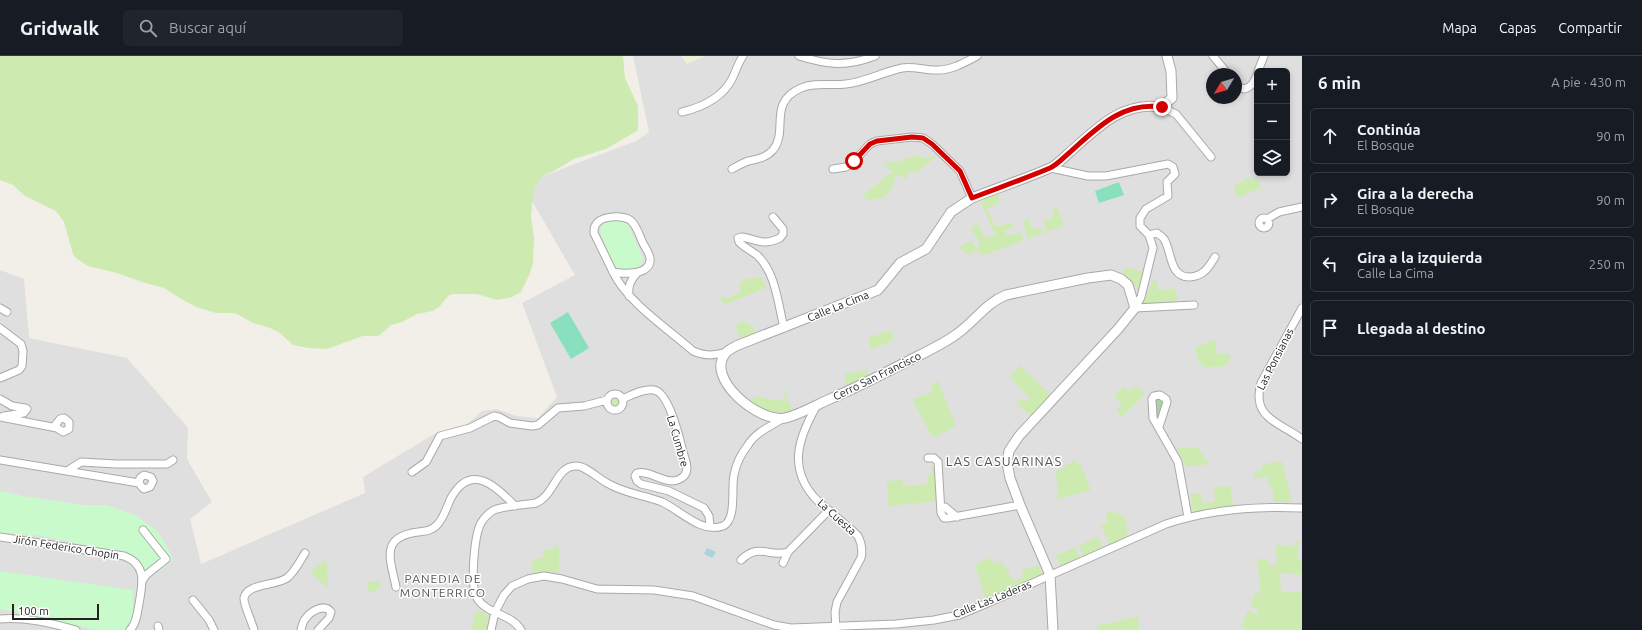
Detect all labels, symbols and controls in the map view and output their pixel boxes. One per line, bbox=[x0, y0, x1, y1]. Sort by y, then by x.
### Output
search box bbox=[123, 10, 403, 46]
text: Gridwalk bbox=[20, 17, 99, 39]
icon: search bbox=[137, 17, 159, 39]
text: Buscar aquí bbox=[169, 19, 246, 36]
text: Mapa bbox=[1442, 20, 1477, 36]
text: Capas bbox=[1499, 20, 1536, 36]
text: Compartir bbox=[1558, 20, 1622, 36]
north arrow bbox=[1206, 68, 1242, 104]
map controls bbox=[1254, 68, 1290, 176]
button: + bbox=[1254, 68, 1290, 104]
text: 6 min bbox=[1318, 73, 1361, 92]
text: A pie · 430 m bbox=[1551, 75, 1626, 89]
route end bbox=[1153, 98, 1171, 116]
button: − bbox=[1254, 104, 1290, 140]
text: Continúa bbox=[1357, 121, 1421, 138]
icon: ahead bbox=[1319, 125, 1341, 147]
text: 90 m bbox=[1596, 129, 1625, 143]
text: El Bosque bbox=[1357, 138, 1414, 152]
button: layers bbox=[1254, 140, 1290, 176]
route start bbox=[845, 152, 863, 170]
text: Gira a la derecha bbox=[1357, 185, 1474, 202]
icon: right bbox=[1319, 189, 1341, 211]
text: 90 m bbox=[1596, 193, 1625, 207]
text: El Bosque bbox=[1357, 202, 1414, 216]
text: Gira a la izquierda bbox=[1357, 249, 1483, 266]
icon: left bbox=[1319, 253, 1341, 275]
text: 250 m bbox=[1589, 257, 1625, 271]
text: Calle La Cima bbox=[1357, 266, 1434, 280]
street label: Calle La Cima bbox=[806, 288, 870, 324]
icon: arrive bbox=[1319, 317, 1341, 339]
text: Llegada al destino bbox=[1357, 320, 1486, 337]
street label: Las Ponsianas bbox=[1254, 326, 1296, 392]
street label: Cerro San Francisco bbox=[831, 350, 923, 402]
street label: La Cumbre bbox=[665, 414, 691, 468]
district label: LAS CASUARINAS bbox=[946, 454, 1062, 468]
street label: La Cuesta bbox=[815, 497, 859, 537]
street label: Jirón Federico Chopin bbox=[12, 533, 120, 561]
district label: PANEDIA DE MONTERRICO bbox=[400, 572, 486, 599]
street label: Calle Las Laderas bbox=[951, 578, 1033, 620]
scale bar bbox=[12, 602, 99, 621]
text: 100 m bbox=[18, 605, 49, 617]

